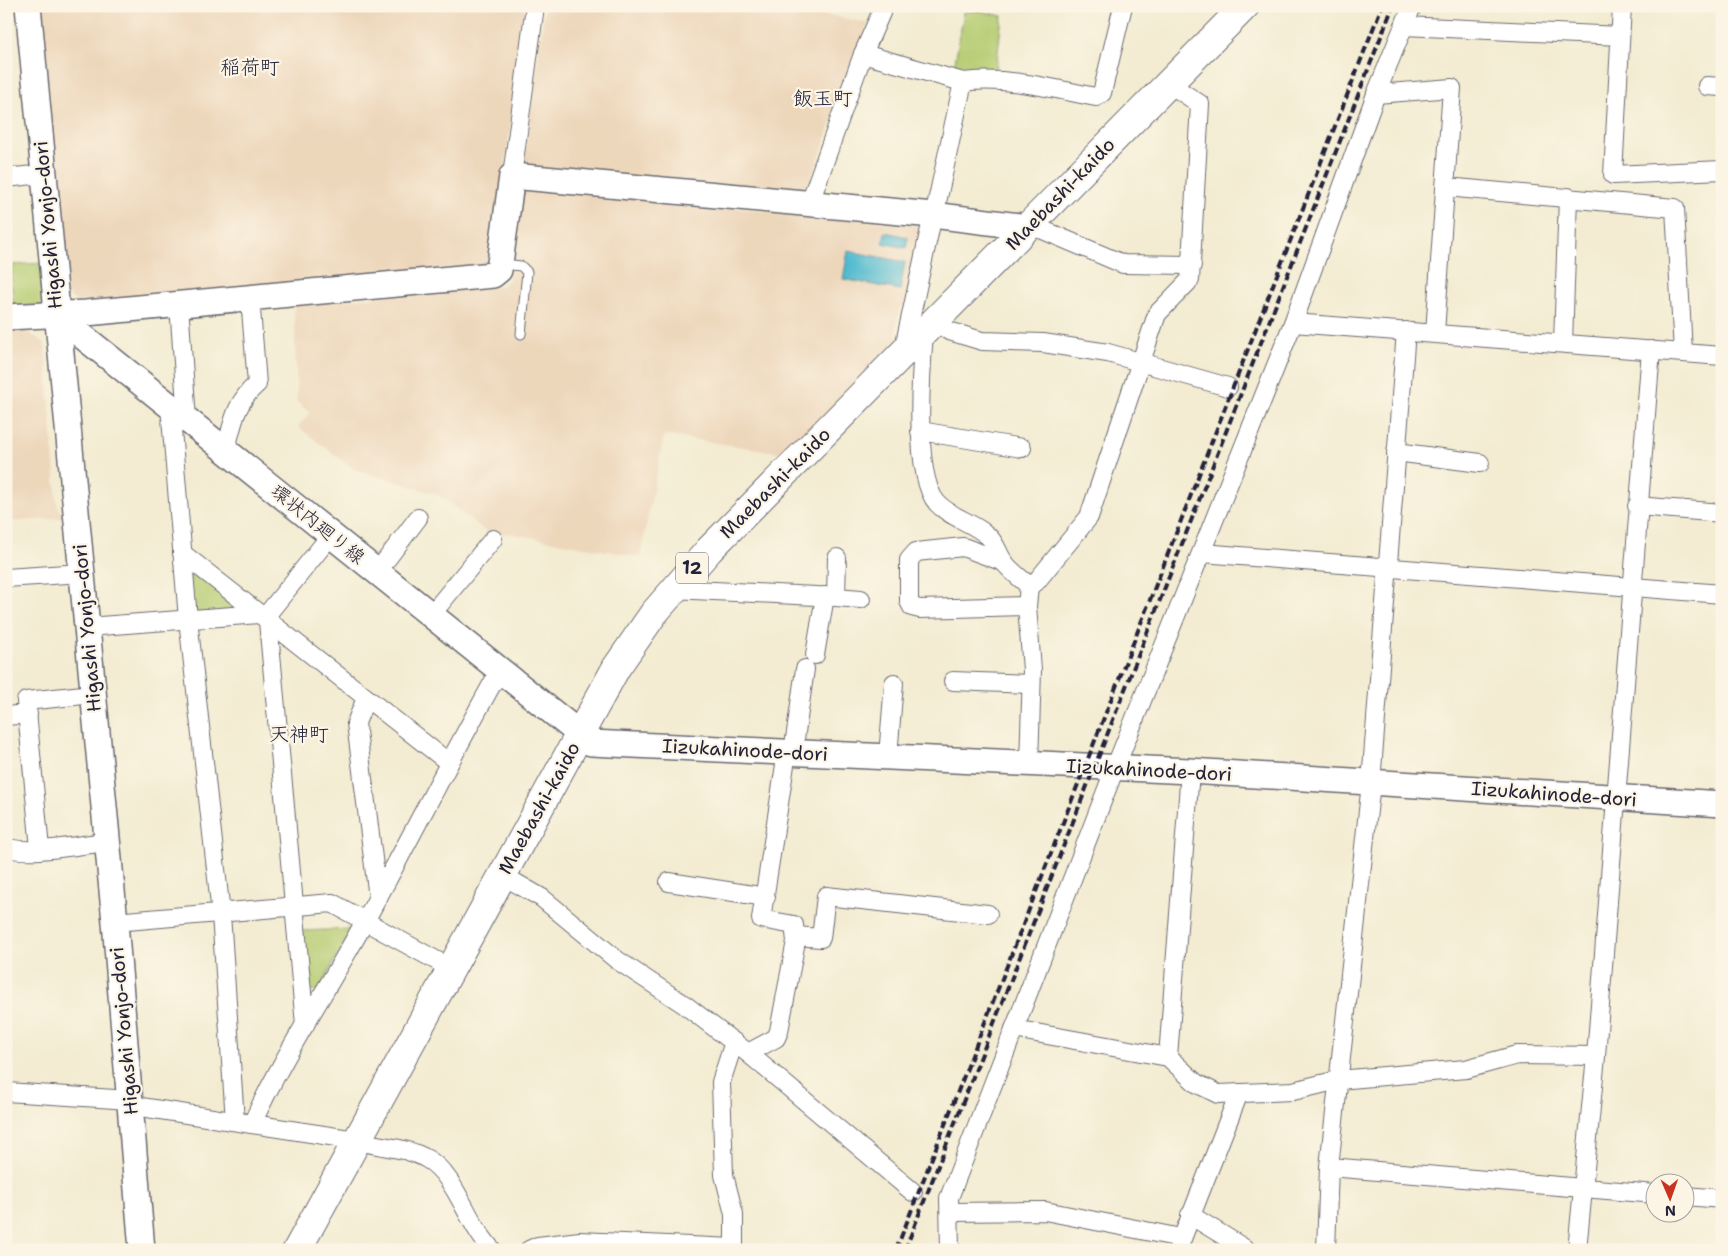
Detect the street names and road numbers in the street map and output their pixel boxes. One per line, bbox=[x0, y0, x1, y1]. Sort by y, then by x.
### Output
street label: Maebashi-kaido bbox=[1000, 132, 1120, 256]
street label: Higashi Yonjo-dori bbox=[28, 140, 68, 310]
street label: Maebashi-kaido bbox=[714, 422, 836, 544]
street label: 環状内廻り線 bbox=[266, 478, 370, 570]
street label: Higashi Yonjo-dori bbox=[67, 543, 107, 713]
road number: 12 bbox=[676, 552, 708, 584]
street label: Iizukahinode-dori bbox=[661, 733, 829, 767]
street label: Maebashi-kaido bbox=[492, 737, 586, 879]
street label: Iizukahinode-dori bbox=[1065, 753, 1233, 787]
street label: Iizukahinode-dori bbox=[1470, 776, 1638, 812]
street label: Higashi Yonjo-dori bbox=[104, 946, 144, 1116]

